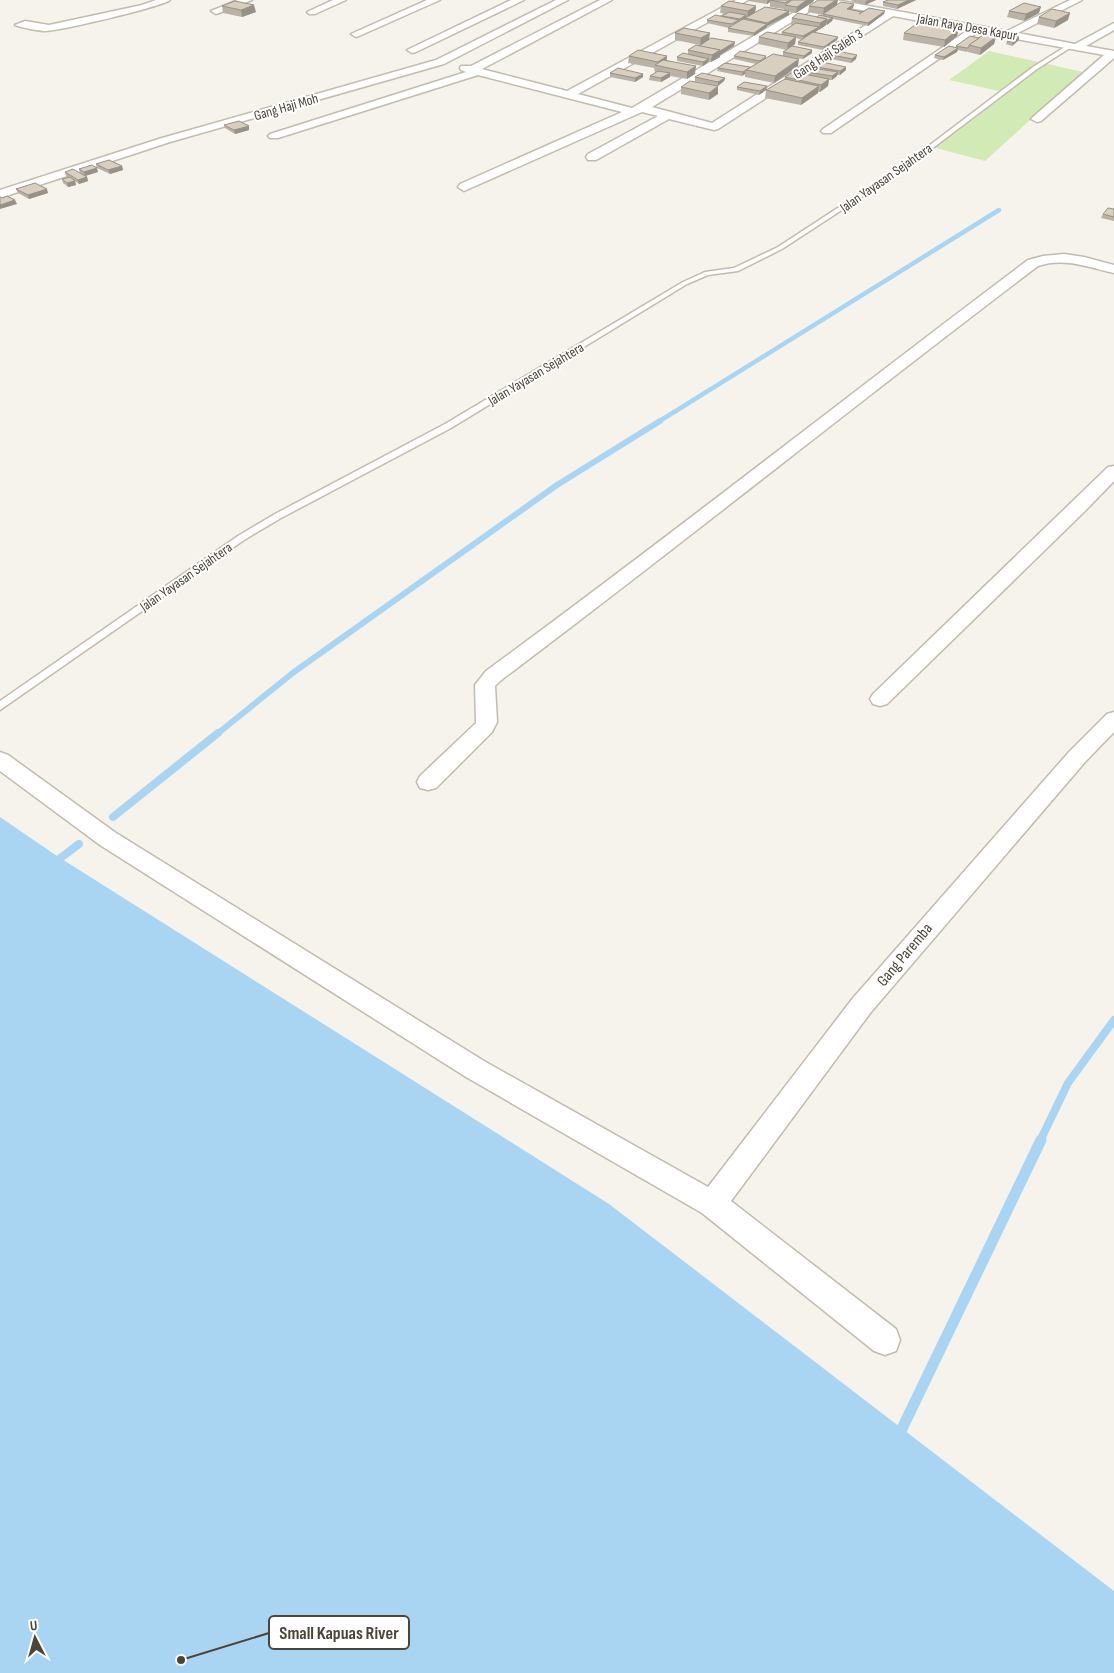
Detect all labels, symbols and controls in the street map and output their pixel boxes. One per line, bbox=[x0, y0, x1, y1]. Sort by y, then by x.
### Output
street label: Jalan Raya Desa Kapur bbox=[915, 10, 1018, 44]
street label: Gang Haji Saleh 3 bbox=[790, 25, 866, 83]
street label: Gang Haji Moh bbox=[252, 90, 320, 124]
street label: Jalan Yayasan Sejahtera bbox=[836, 140, 935, 217]
street label: Jalan Yayasan Sejahtera bbox=[484, 339, 587, 410]
street label: Jalan Yayasan Sejahtera bbox=[136, 539, 235, 616]
street label: Gang Paremba bbox=[873, 920, 937, 990]
north arrow bbox=[10, 1613, 60, 1663]
callout: Small Kapuas River bbox=[269, 1616, 409, 1649]
text: U bbox=[29, 1617, 38, 1634]
text: Small Kapuas River bbox=[279, 1623, 399, 1644]

